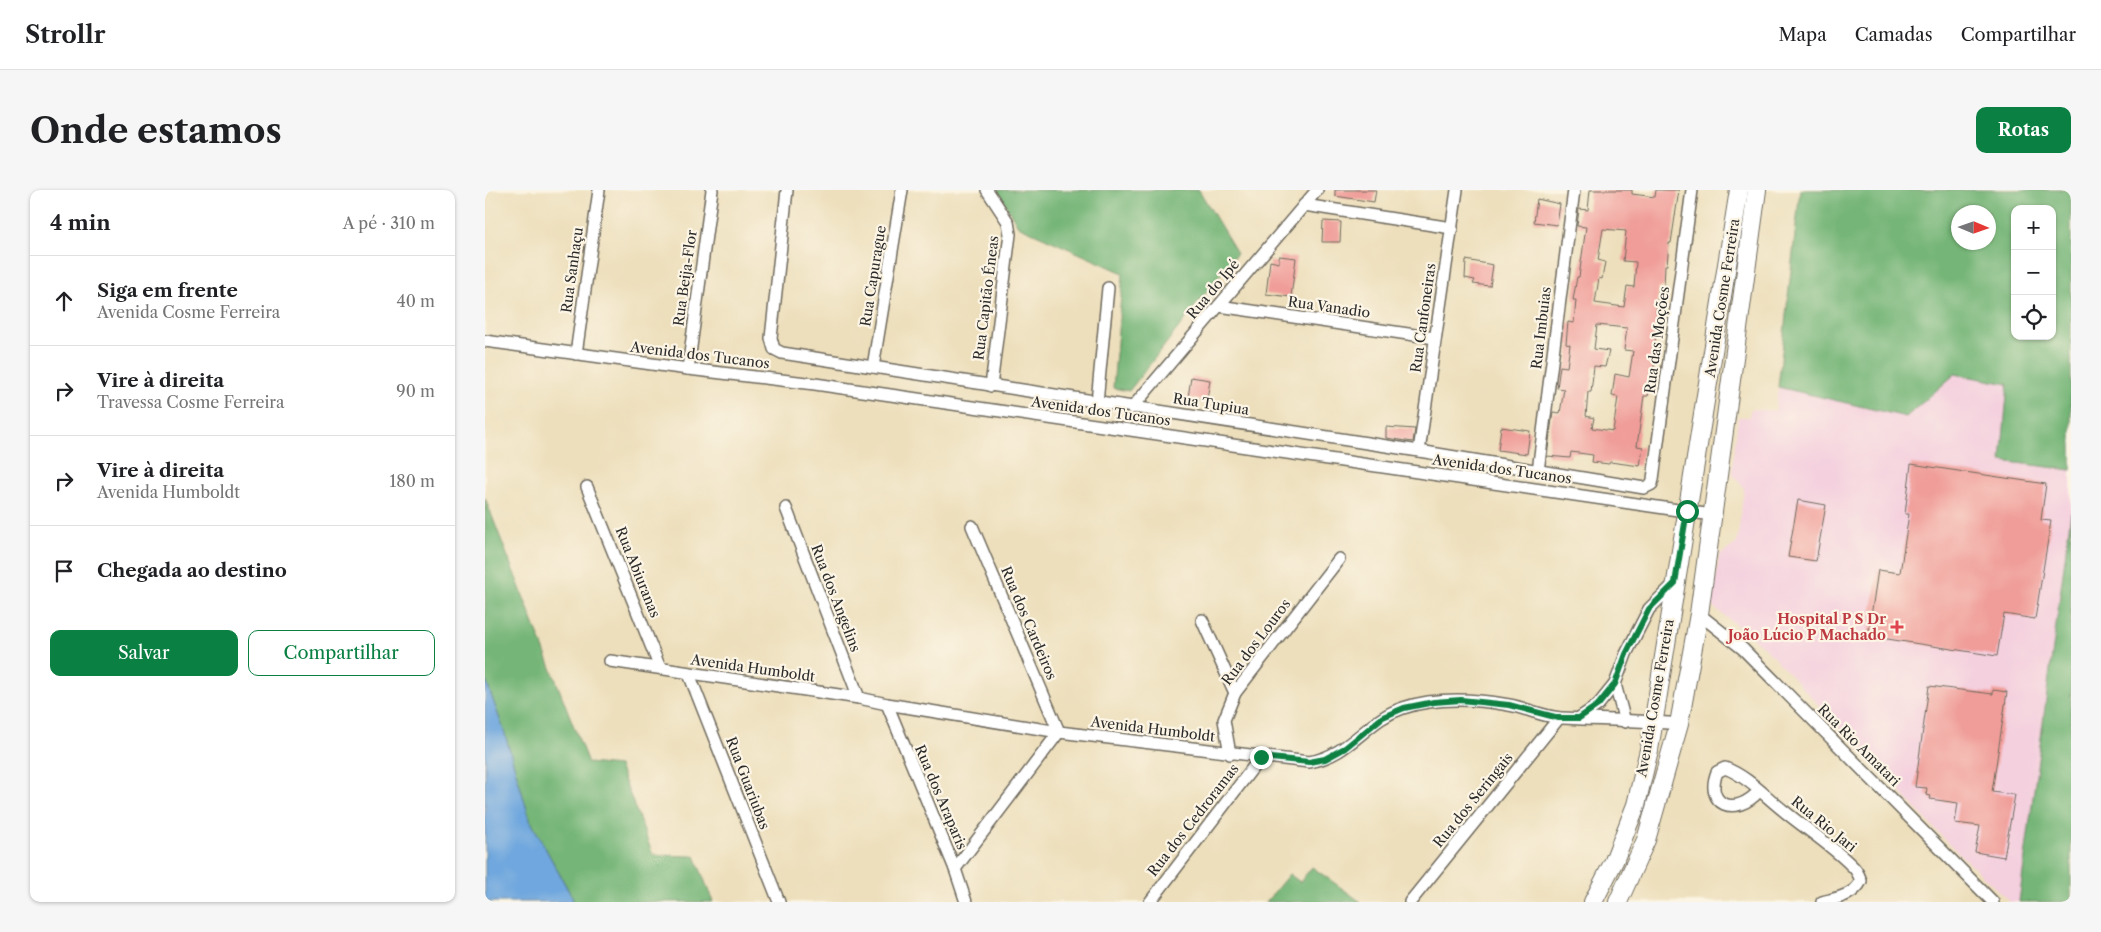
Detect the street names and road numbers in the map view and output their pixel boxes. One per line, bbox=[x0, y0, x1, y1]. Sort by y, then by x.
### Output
street label: Avenida Cosme Ferreira bbox=[1700, 217, 1744, 380]
street label: Rua Capurague bbox=[856, 224, 890, 328]
street label: Rua Sanhaçu bbox=[557, 226, 587, 314]
street label: Rua Beija-Flor bbox=[669, 229, 701, 327]
street label: Rua Capitão Éneas bbox=[969, 235, 1003, 361]
street label: Rua do Ipé bbox=[1183, 255, 1243, 322]
street label: Rua Canfoneiras bbox=[1406, 262, 1440, 374]
street label: Rua das Moções bbox=[1641, 285, 1673, 395]
street label: Rua Imbuias bbox=[1527, 286, 1555, 370]
street label: Rua Vanadio bbox=[1287, 292, 1371, 322]
street label: Avenida dos Tucanos bbox=[628, 337, 771, 372]
street label: Rua Tupiua bbox=[1172, 389, 1251, 419]
street label: Avenida dos Tucanos bbox=[1029, 392, 1172, 430]
street label: Avenida dos Tucanos bbox=[1430, 450, 1573, 488]
street label: Rua Abiuranas bbox=[612, 524, 664, 620]
street label: Rua dos Angelins bbox=[807, 542, 865, 654]
street label: Rua dos Cardeiros bbox=[997, 563, 1061, 683]
street label: Rua dos Louros bbox=[1218, 595, 1294, 689]
street label: Avenida Cosme Ferreira bbox=[1632, 617, 1678, 780]
street label: Avenida Humboldt bbox=[689, 650, 816, 686]
street label: Rua Rio Amatari bbox=[1814, 700, 1904, 790]
street label: Avenida Humboldt bbox=[1089, 712, 1216, 746]
street label: Rua Guariubas bbox=[722, 734, 774, 832]
street label: Rua dos Araparis bbox=[911, 742, 971, 852]
street label: Rua dos Seringais bbox=[1429, 749, 1517, 851]
street label: Rua dos Cedroramas bbox=[1143, 760, 1243, 880]
street label: Rua Rio Jari bbox=[1788, 792, 1860, 856]

